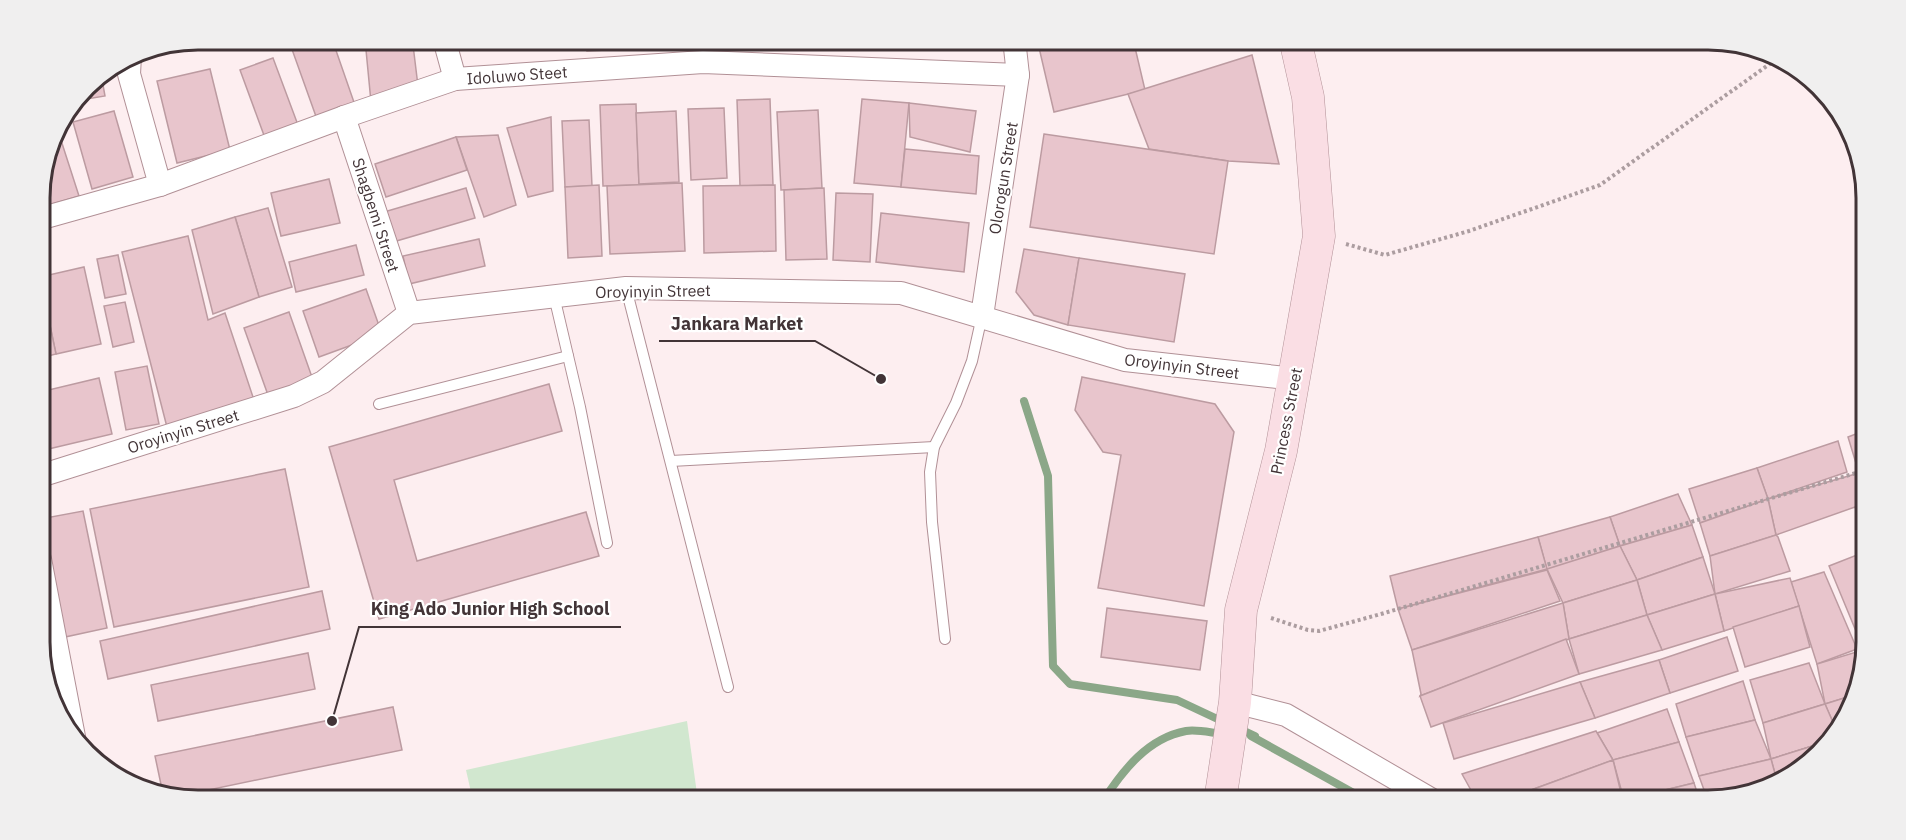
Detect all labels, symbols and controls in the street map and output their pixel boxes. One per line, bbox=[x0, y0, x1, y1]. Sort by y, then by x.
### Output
street label: Idoluwo Steet bbox=[466, 62, 568, 88]
street label: Olorogun Street bbox=[984, 120, 1022, 236]
street label: Shagbemi Street bbox=[348, 155, 404, 275]
street label: Oroyinyin Street bbox=[595, 280, 711, 302]
callout: Jankara Market bbox=[659, 305, 815, 341]
text: Jankara Market bbox=[671, 312, 803, 335]
street label: Oroyinyin Street bbox=[1123, 349, 1241, 383]
street label: Princess Street bbox=[1266, 366, 1306, 476]
street label: Oroyinyin Street bbox=[125, 405, 241, 457]
callout: King Ado Junior High School bbox=[359, 591, 621, 627]
text: King Ado Junior High School bbox=[371, 597, 610, 620]

